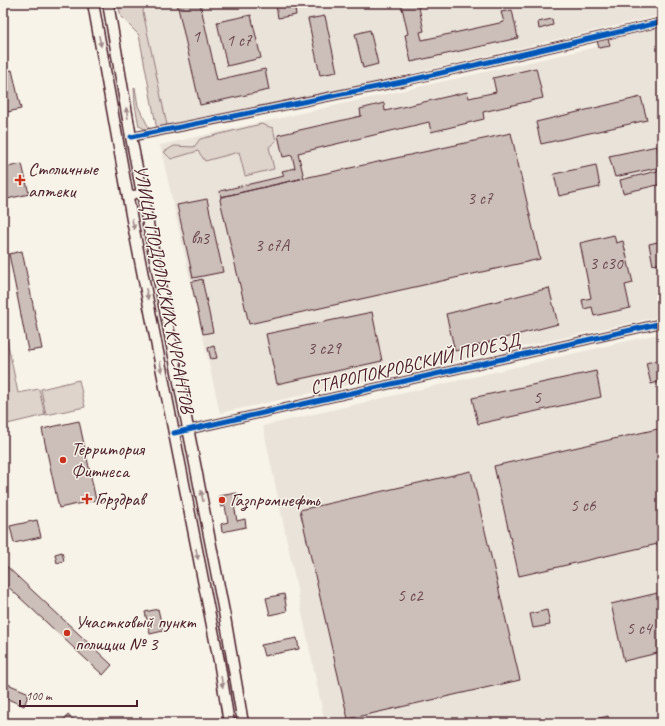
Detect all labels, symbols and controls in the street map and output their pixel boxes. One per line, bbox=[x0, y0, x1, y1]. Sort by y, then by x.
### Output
house number: 1 bbox=[192, 26, 201, 47]
house number: 1 с7 bbox=[226, 30, 253, 51]
one-way arrow bbox=[97, 35, 103, 47]
one-way arrow bbox=[124, 107, 130, 119]
place label: Столичные аптеки bbox=[28, 157, 100, 203]
street label: УЛИЦА ПОДОЛЬСКИХ КУРСАНТОВ bbox=[128, 163, 200, 417]
marker: Столичные аптеки bbox=[15, 175, 25, 185]
house number: 3 с7 bbox=[467, 188, 494, 209]
one-way arrow bbox=[131, 218, 137, 230]
house number: вл3 bbox=[191, 228, 210, 249]
house number: 3 с7А bbox=[255, 235, 290, 256]
house number: 3 с30 bbox=[589, 253, 624, 274]
one-way arrow bbox=[144, 288, 150, 300]
street label: СТАРОПОКРОВСКИЙ ПРОЕЗД bbox=[308, 328, 525, 400]
house number: 3 с29 bbox=[307, 338, 342, 359]
one-way arrow bbox=[158, 361, 164, 373]
house number: 5 bbox=[533, 387, 542, 408]
place label: Территория Фитнеса bbox=[71, 437, 146, 483]
marker: Территория Фитнеса bbox=[58, 455, 68, 465]
place label: Горздрав bbox=[95, 487, 148, 511]
place label: Газпромнефть bbox=[230, 488, 321, 512]
one-way arrow bbox=[198, 490, 204, 502]
marker: Горздрав bbox=[82, 494, 92, 504]
marker: Газпромнефть bbox=[217, 495, 227, 505]
house number: 5 с6 bbox=[570, 495, 597, 516]
one-way arrow bbox=[194, 548, 200, 560]
house number: 5 с2 bbox=[397, 585, 424, 606]
place label: Участковый пункт полиции № 3 bbox=[75, 610, 196, 656]
house number: 5 с4 bbox=[626, 618, 654, 639]
marker: Участковый пункт полиции № 3 bbox=[62, 628, 72, 638]
one-way arrow bbox=[219, 676, 225, 688]
scale bar bbox=[20, 682, 137, 708]
text: 100 m bbox=[26, 688, 53, 704]

